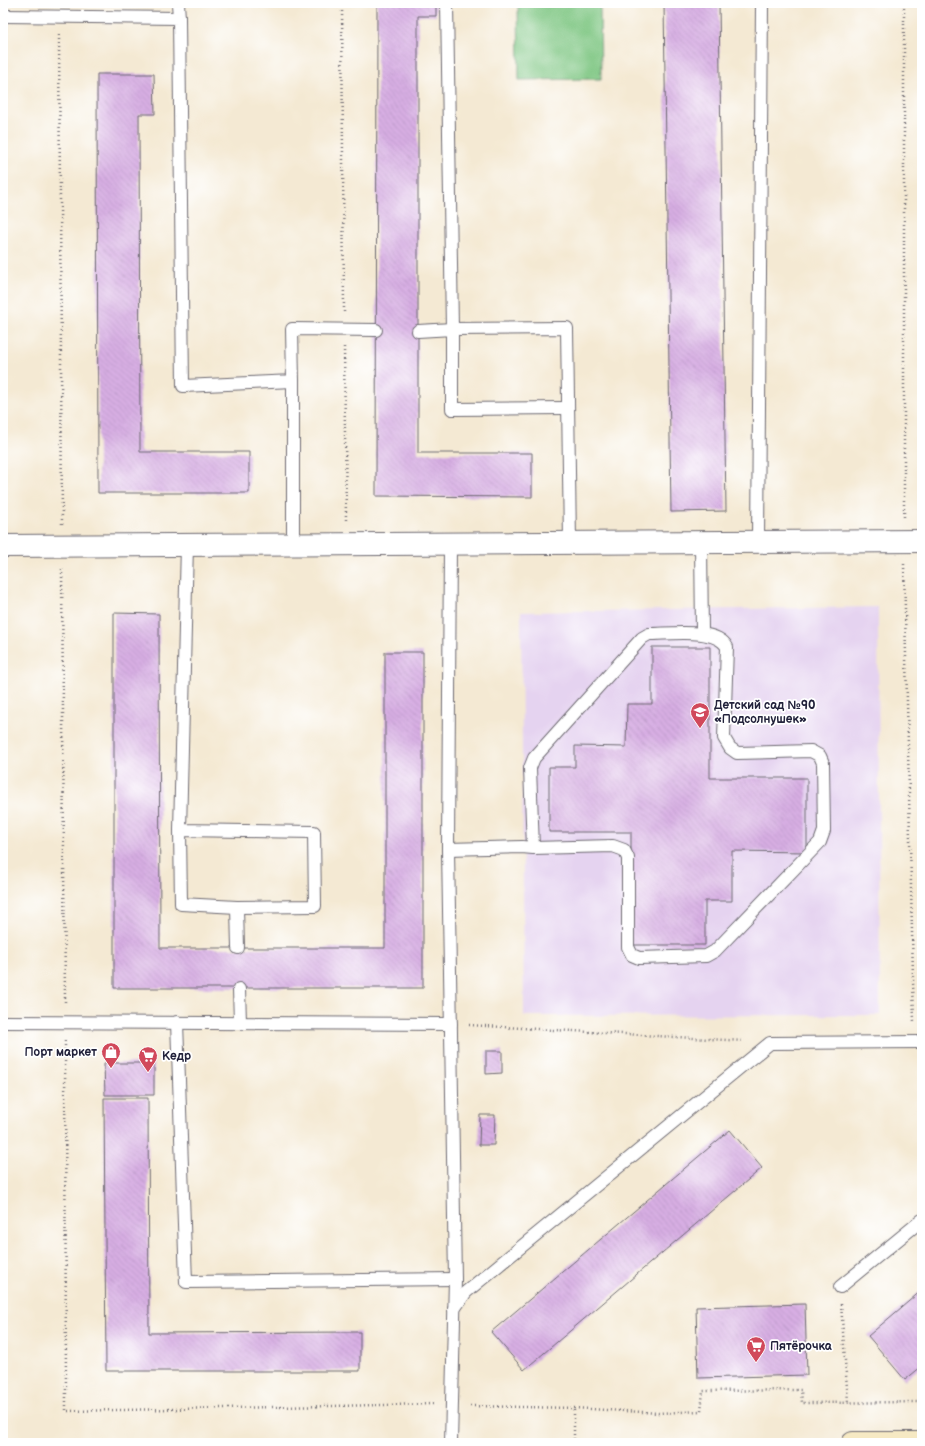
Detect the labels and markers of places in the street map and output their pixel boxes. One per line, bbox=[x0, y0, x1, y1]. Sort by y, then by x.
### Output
place label: Детский сад №90 «Подсолнушек» bbox=[714, 698, 815, 727]
school or university icon: Детский сад №90 «Подсолнушек» bbox=[689, 701, 711, 729]
shop icon: Порт маркет bbox=[100, 1041, 122, 1069]
place label: Порт маркет bbox=[25, 1045, 97, 1060]
supermarket icon: Кедр bbox=[137, 1045, 159, 1073]
place label: Кедр bbox=[162, 1049, 191, 1064]
supermarket icon: Пятёрочка bbox=[745, 1335, 767, 1363]
place label: Пятёрочка bbox=[770, 1339, 833, 1354]

